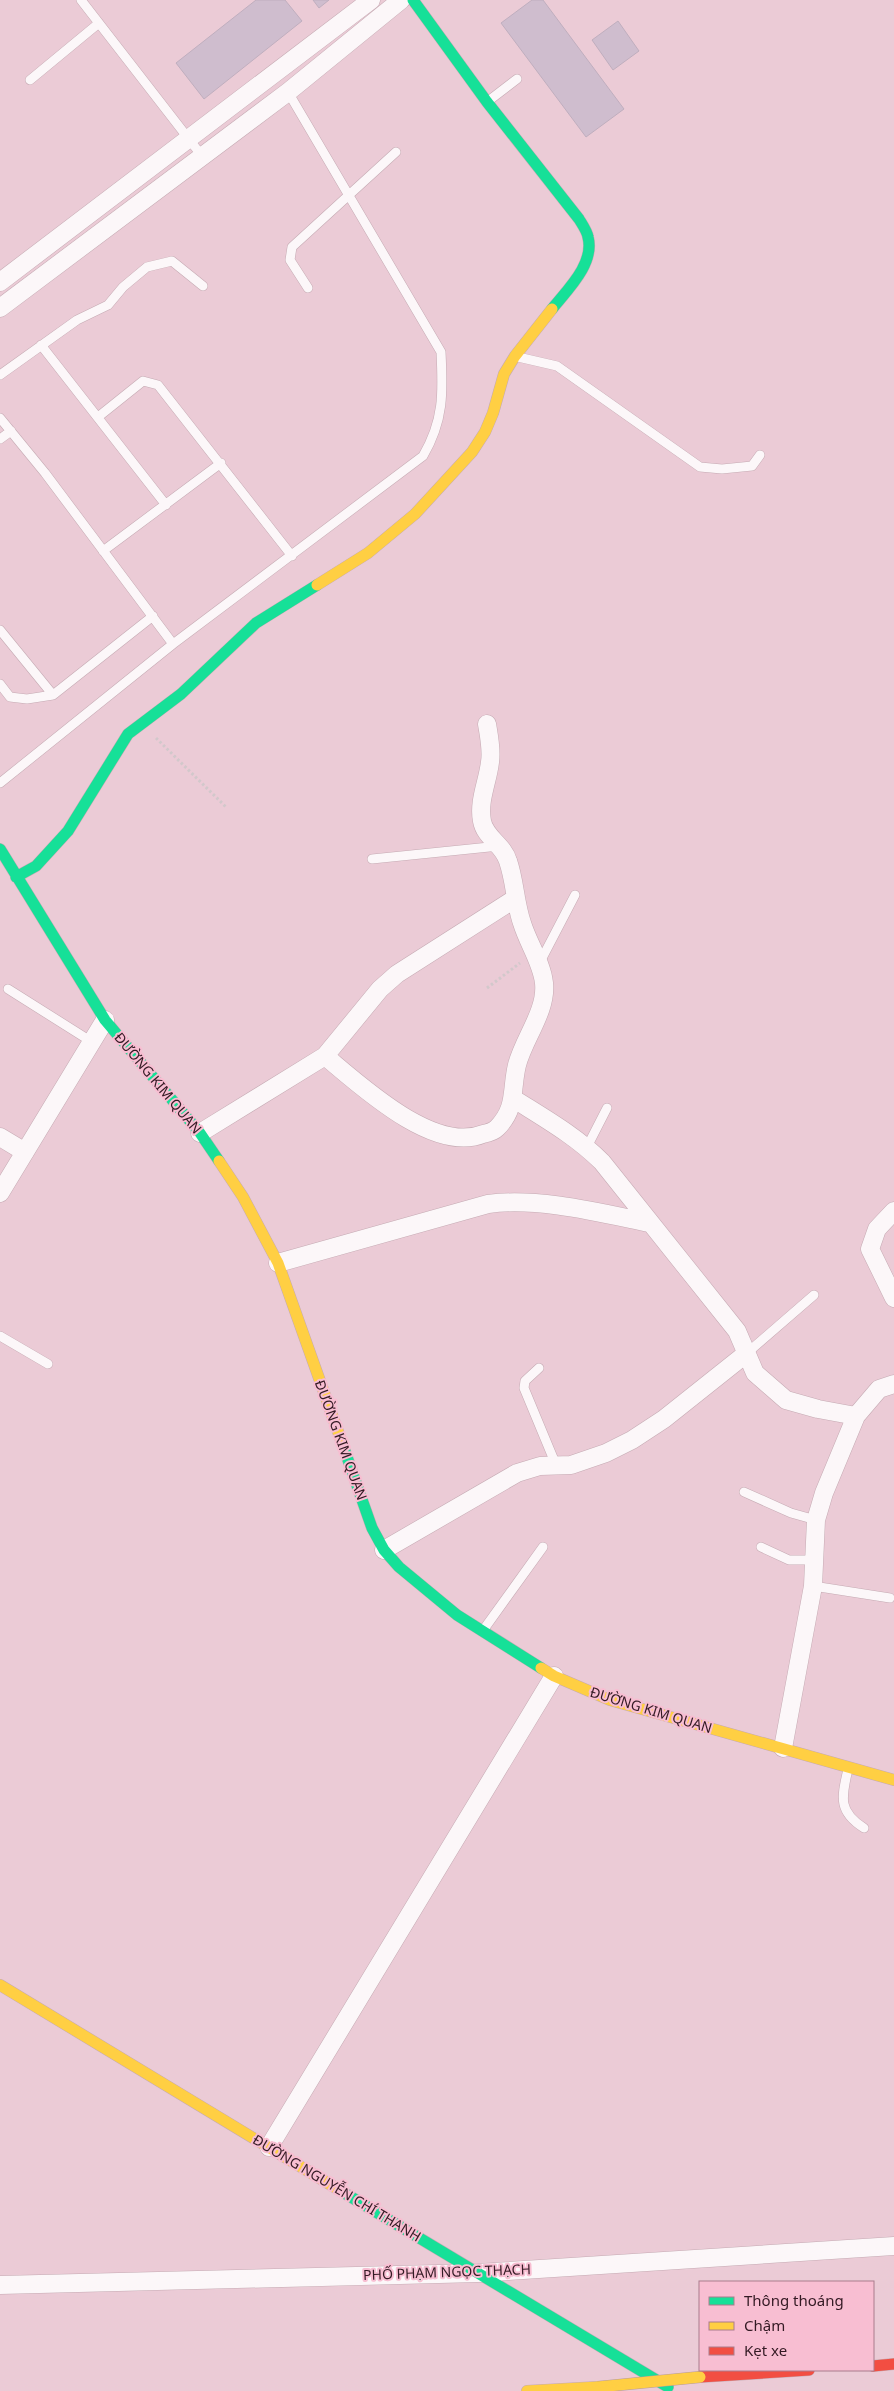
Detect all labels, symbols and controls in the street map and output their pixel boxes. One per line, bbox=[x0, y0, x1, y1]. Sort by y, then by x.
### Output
street label: ĐƯỜNG KIM QUAN bbox=[110, 1028, 206, 1137]
street label: ĐƯỜNG KIM QUAN bbox=[311, 1377, 372, 1503]
street label: ĐƯỜNG KIM QUAN bbox=[588, 1682, 715, 1737]
street label: ĐƯỜNG NGUYỄN CHÍ THANH bbox=[250, 2129, 425, 2245]
street label: PHỐ PHẠM NGỌC THẠCH bbox=[363, 2259, 531, 2284]
legend bbox=[699, 2281, 874, 2371]
text: Thông thoáng bbox=[744, 2290, 844, 2310]
text: Chậm bbox=[744, 2315, 785, 2335]
text: Kẹt xe bbox=[744, 2340, 787, 2360]

